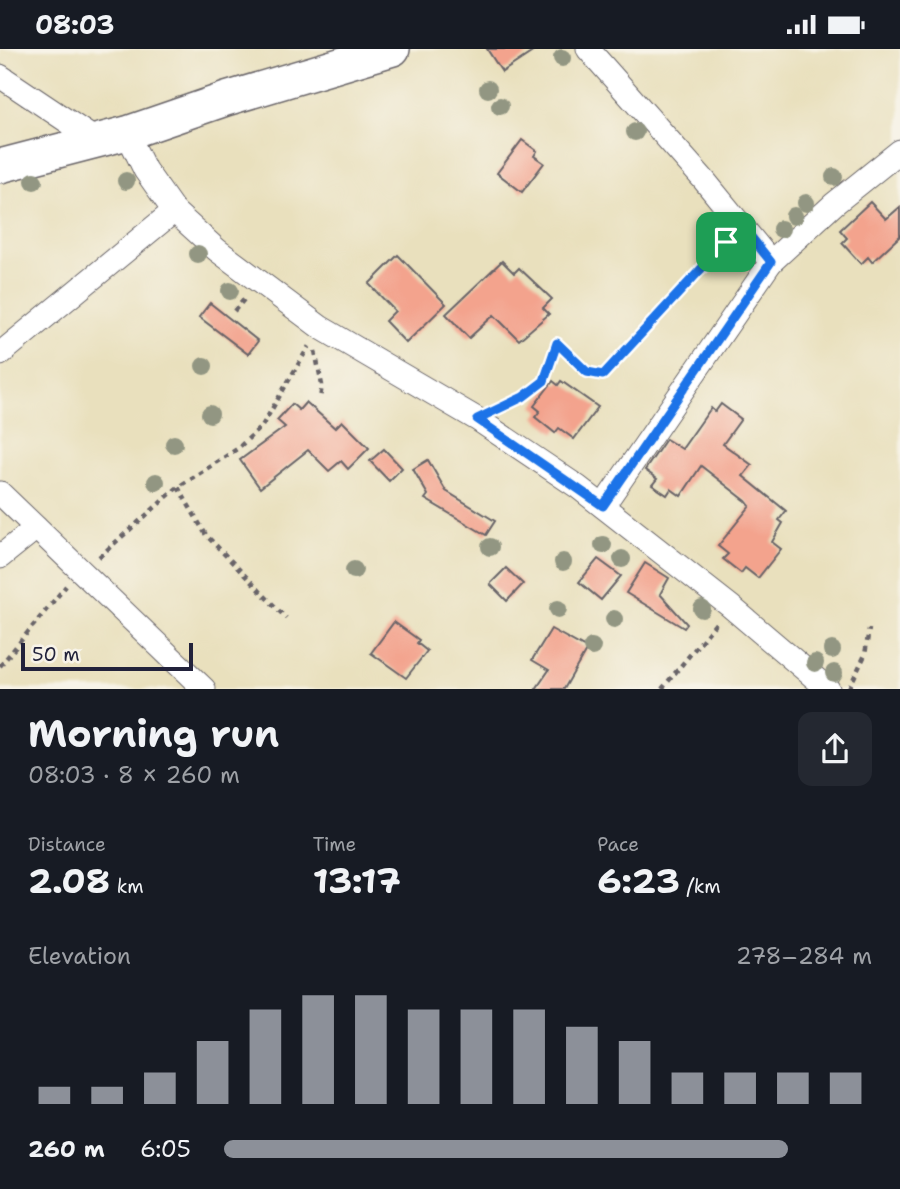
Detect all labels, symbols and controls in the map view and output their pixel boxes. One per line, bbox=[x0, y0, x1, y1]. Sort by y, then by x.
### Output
text: 08:03 bbox=[35, 7, 114, 42]
pin bbox=[696, 212, 756, 272]
icon: arrive bbox=[707, 223, 745, 261]
scale bar bbox=[21, 639, 192, 671]
text: 50 m bbox=[32, 642, 80, 667]
text: Morning run bbox=[28, 708, 279, 759]
button: share bbox=[798, 712, 872, 786]
text: 08:03 · 8 × 260 m bbox=[28, 760, 240, 790]
text: Distance bbox=[28, 832, 106, 857]
text: Time bbox=[313, 832, 356, 857]
text: Pace bbox=[597, 832, 639, 857]
text: 2.08 bbox=[28, 857, 110, 904]
text: 13:17 bbox=[313, 857, 401, 904]
text: 6:23 bbox=[597, 857, 680, 904]
text: km bbox=[110, 874, 144, 899]
text: /km bbox=[680, 874, 721, 899]
text: Elevation bbox=[28, 941, 131, 971]
text: 278–284 m bbox=[736, 941, 872, 971]
text: 260 m bbox=[28, 1134, 105, 1164]
text: 6:05 bbox=[140, 1134, 191, 1164]

